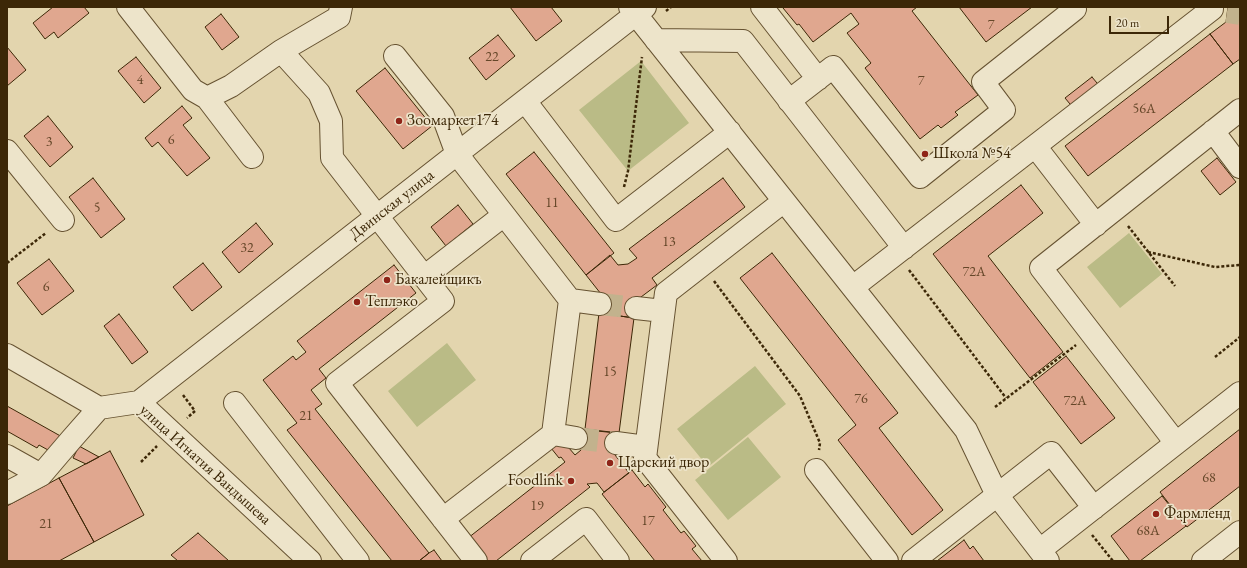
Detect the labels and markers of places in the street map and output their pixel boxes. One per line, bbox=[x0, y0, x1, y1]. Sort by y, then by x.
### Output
place label: Зоомаркет174 bbox=[407, 111, 499, 131]
marker: Зоомаркет174 bbox=[394, 116, 404, 126]
place label: Школа №54 bbox=[933, 144, 1011, 164]
marker: Школа №54 bbox=[920, 149, 930, 159]
place label: Бакалейщикъ bbox=[395, 270, 482, 290]
marker: Бакалейщикъ bbox=[382, 275, 392, 285]
place label: Теплэко bbox=[365, 292, 418, 312]
marker: Теплэко bbox=[352, 297, 362, 307]
place label: Царский двор bbox=[618, 453, 709, 473]
marker: Царский двор bbox=[605, 458, 615, 468]
place label: Foodlink bbox=[508, 471, 563, 491]
marker: Foodlink bbox=[566, 476, 576, 486]
place label: Фармленд bbox=[1164, 504, 1230, 524]
marker: Фармленд bbox=[1151, 509, 1161, 519]

